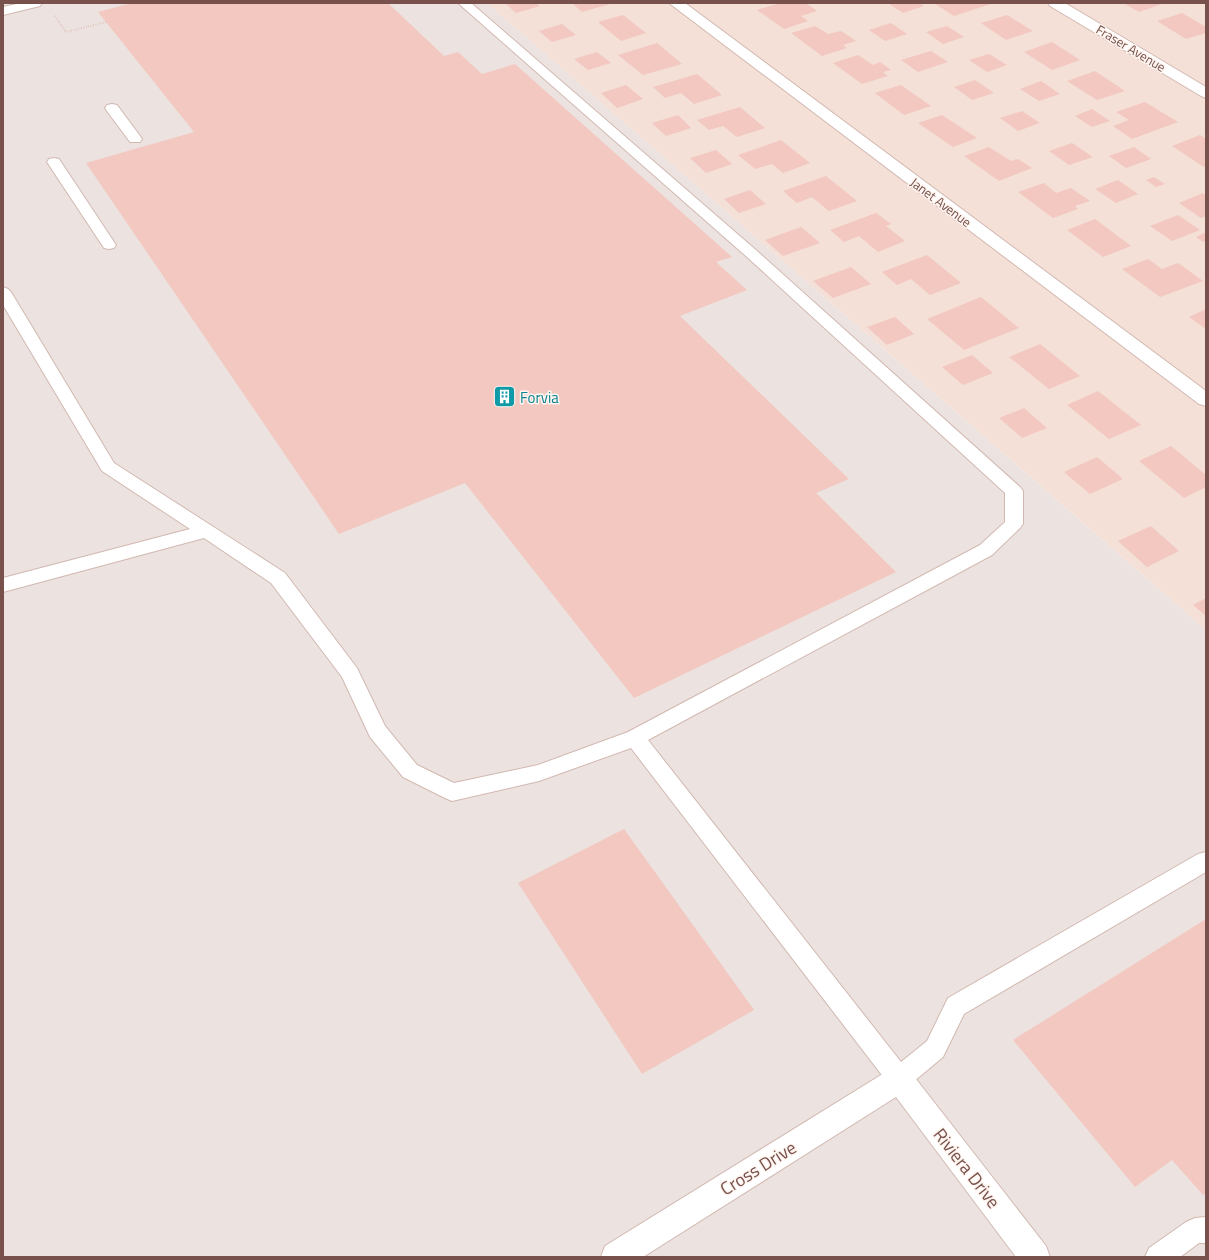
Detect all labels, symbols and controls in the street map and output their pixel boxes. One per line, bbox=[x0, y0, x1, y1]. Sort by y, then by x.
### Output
street label: Fraser Avenue bbox=[1092, 19, 1170, 77]
street label: Janet Avenue bbox=[906, 172, 976, 232]
building icon: Forvia bbox=[492, 384, 518, 410]
place label: Forvia bbox=[520, 386, 559, 409]
street label: Riviera Drive bbox=[927, 1122, 1007, 1214]
street label: Cross Drive bbox=[715, 1134, 801, 1202]

